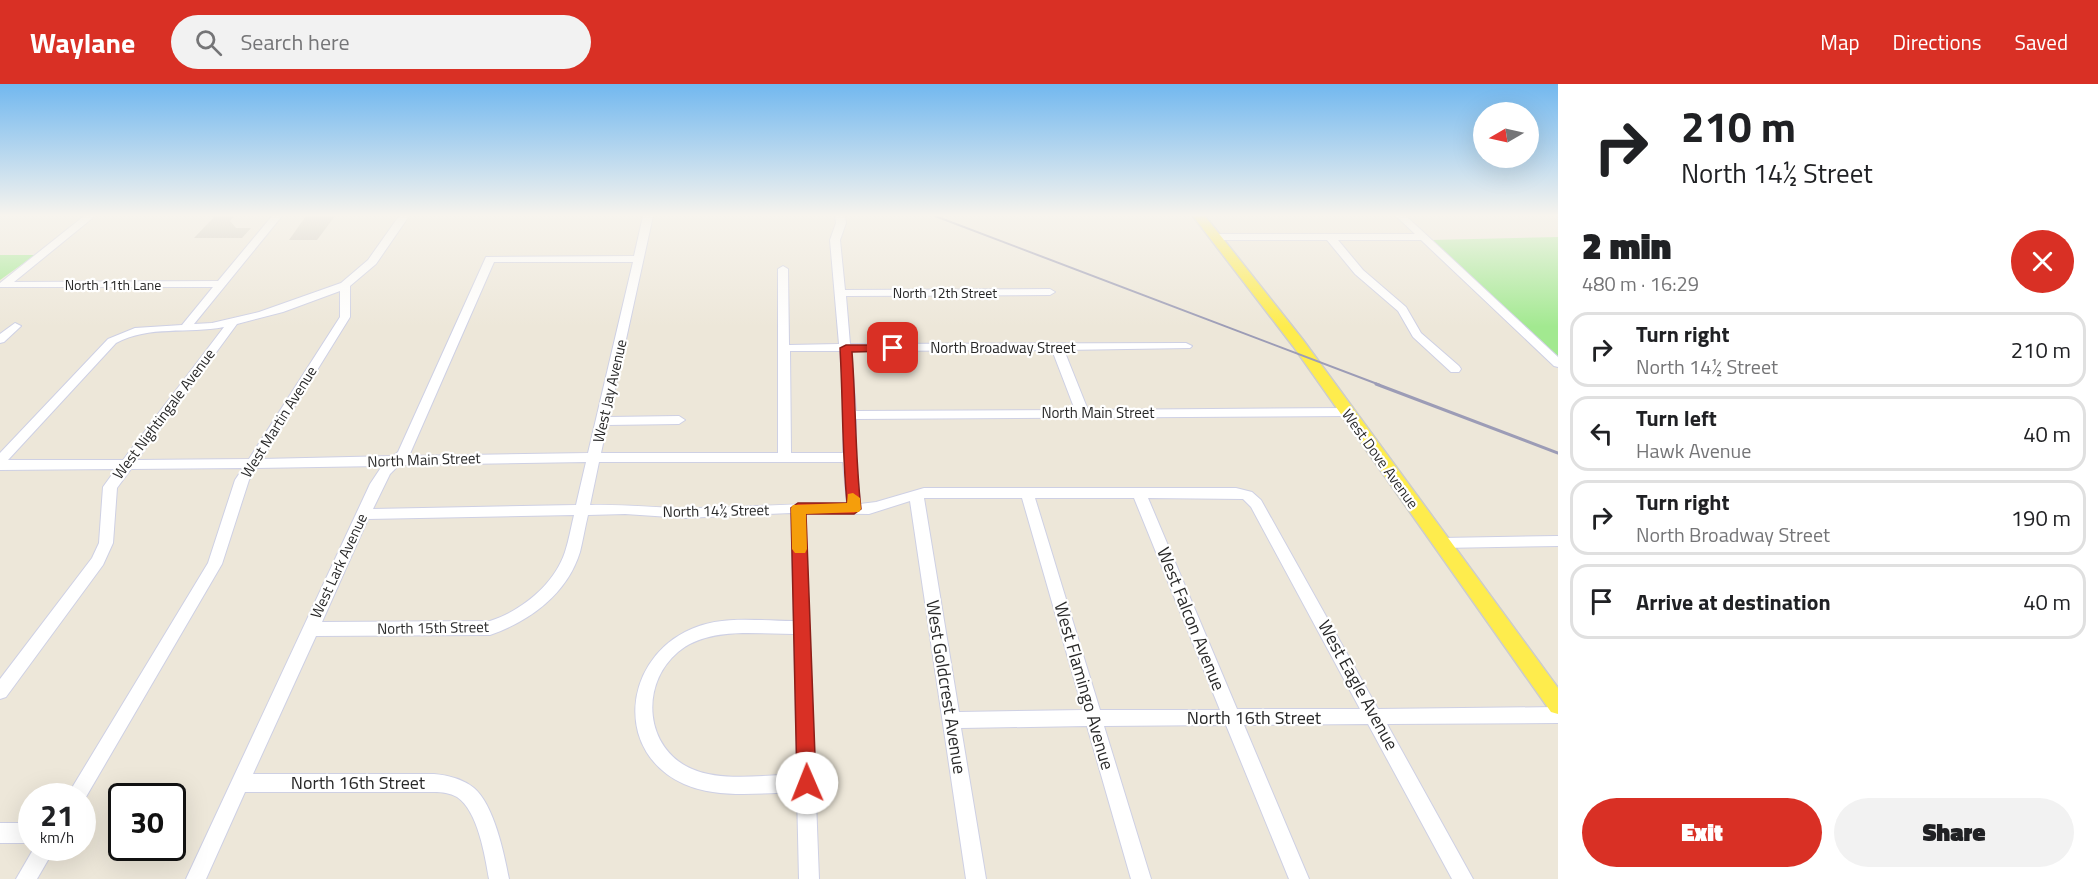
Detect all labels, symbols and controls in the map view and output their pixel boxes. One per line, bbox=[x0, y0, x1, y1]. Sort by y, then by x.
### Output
search box bbox=[171, 15, 591, 69]
text: Waylane bbox=[30, 21, 135, 64]
text: Search here bbox=[240, 25, 350, 59]
icon: search bbox=[192, 26, 225, 59]
text: Map bbox=[1820, 26, 1860, 58]
text: Directions bbox=[1893, 26, 1982, 58]
text: Saved bbox=[2015, 26, 2068, 58]
text: 210 m bbox=[1681, 94, 1796, 158]
north arrow bbox=[1473, 102, 1539, 168]
map controls bbox=[1473, 102, 1539, 168]
icon: right bbox=[1582, 108, 1660, 186]
text: North 14½ Street bbox=[1681, 152, 1873, 193]
text: 2 min bbox=[1582, 218, 1671, 273]
button: close bbox=[2011, 230, 2074, 293]
text: 480 m · 16:29 bbox=[1582, 268, 1699, 299]
street label: North 11th Lane bbox=[65, 274, 161, 295]
street label: North 12th Street bbox=[893, 282, 997, 303]
text: Turn right bbox=[1636, 317, 1730, 351]
pin bbox=[867, 322, 918, 373]
icon: arrive bbox=[876, 331, 909, 364]
icon: right bbox=[1585, 333, 1618, 366]
text: 210 m bbox=[2011, 333, 2071, 367]
street label: North Broadway Street bbox=[930, 336, 1076, 359]
street label: West Jay Avenue bbox=[586, 337, 633, 445]
street label: West Nightingale Avenue bbox=[107, 344, 220, 484]
text: North 14½ Street bbox=[1636, 351, 1778, 382]
street label: West Martin Avenue bbox=[235, 361, 322, 482]
street label: North Main Street bbox=[1041, 401, 1155, 424]
text: Turn left bbox=[1636, 401, 1717, 435]
street label: West Dove Avenue bbox=[1336, 404, 1425, 513]
icon: left bbox=[1585, 417, 1618, 450]
text: 40 m bbox=[2023, 417, 2071, 451]
text: Hawk Avenue bbox=[1636, 435, 1751, 466]
street label: North Main Street bbox=[367, 446, 482, 473]
text: Turn right bbox=[1636, 485, 1730, 519]
street label: North 14½ Street bbox=[663, 498, 770, 523]
icon: right bbox=[1585, 501, 1618, 534]
text: 190 m bbox=[2011, 501, 2071, 535]
street label: West Lark Avenue bbox=[304, 510, 373, 622]
text: North Broadway Street bbox=[1636, 519, 1830, 550]
street label: West Falcon Avenue bbox=[1150, 543, 1233, 695]
icon: arrive bbox=[1585, 585, 1618, 618]
text: Arrive at destination bbox=[1636, 585, 1831, 619]
text: 40 m bbox=[2023, 585, 2071, 619]
street label: West Goldcrest Avenue bbox=[919, 598, 974, 776]
street label: West Flamingo Avenue bbox=[1048, 599, 1121, 773]
street label: North 15th Street bbox=[377, 615, 490, 640]
street label: West Eagle Avenue bbox=[1311, 615, 1405, 755]
street label: North 16th Street bbox=[1187, 704, 1322, 731]
position arrow bbox=[775, 751, 839, 815]
street label: North 16th Street bbox=[291, 769, 426, 796]
speed limit sign: 30 bbox=[108, 783, 186, 861]
text: 21 bbox=[40, 792, 74, 838]
button: Exit bbox=[1582, 798, 1822, 867]
button: Share bbox=[1834, 798, 2074, 867]
text: km/h bbox=[40, 826, 74, 849]

